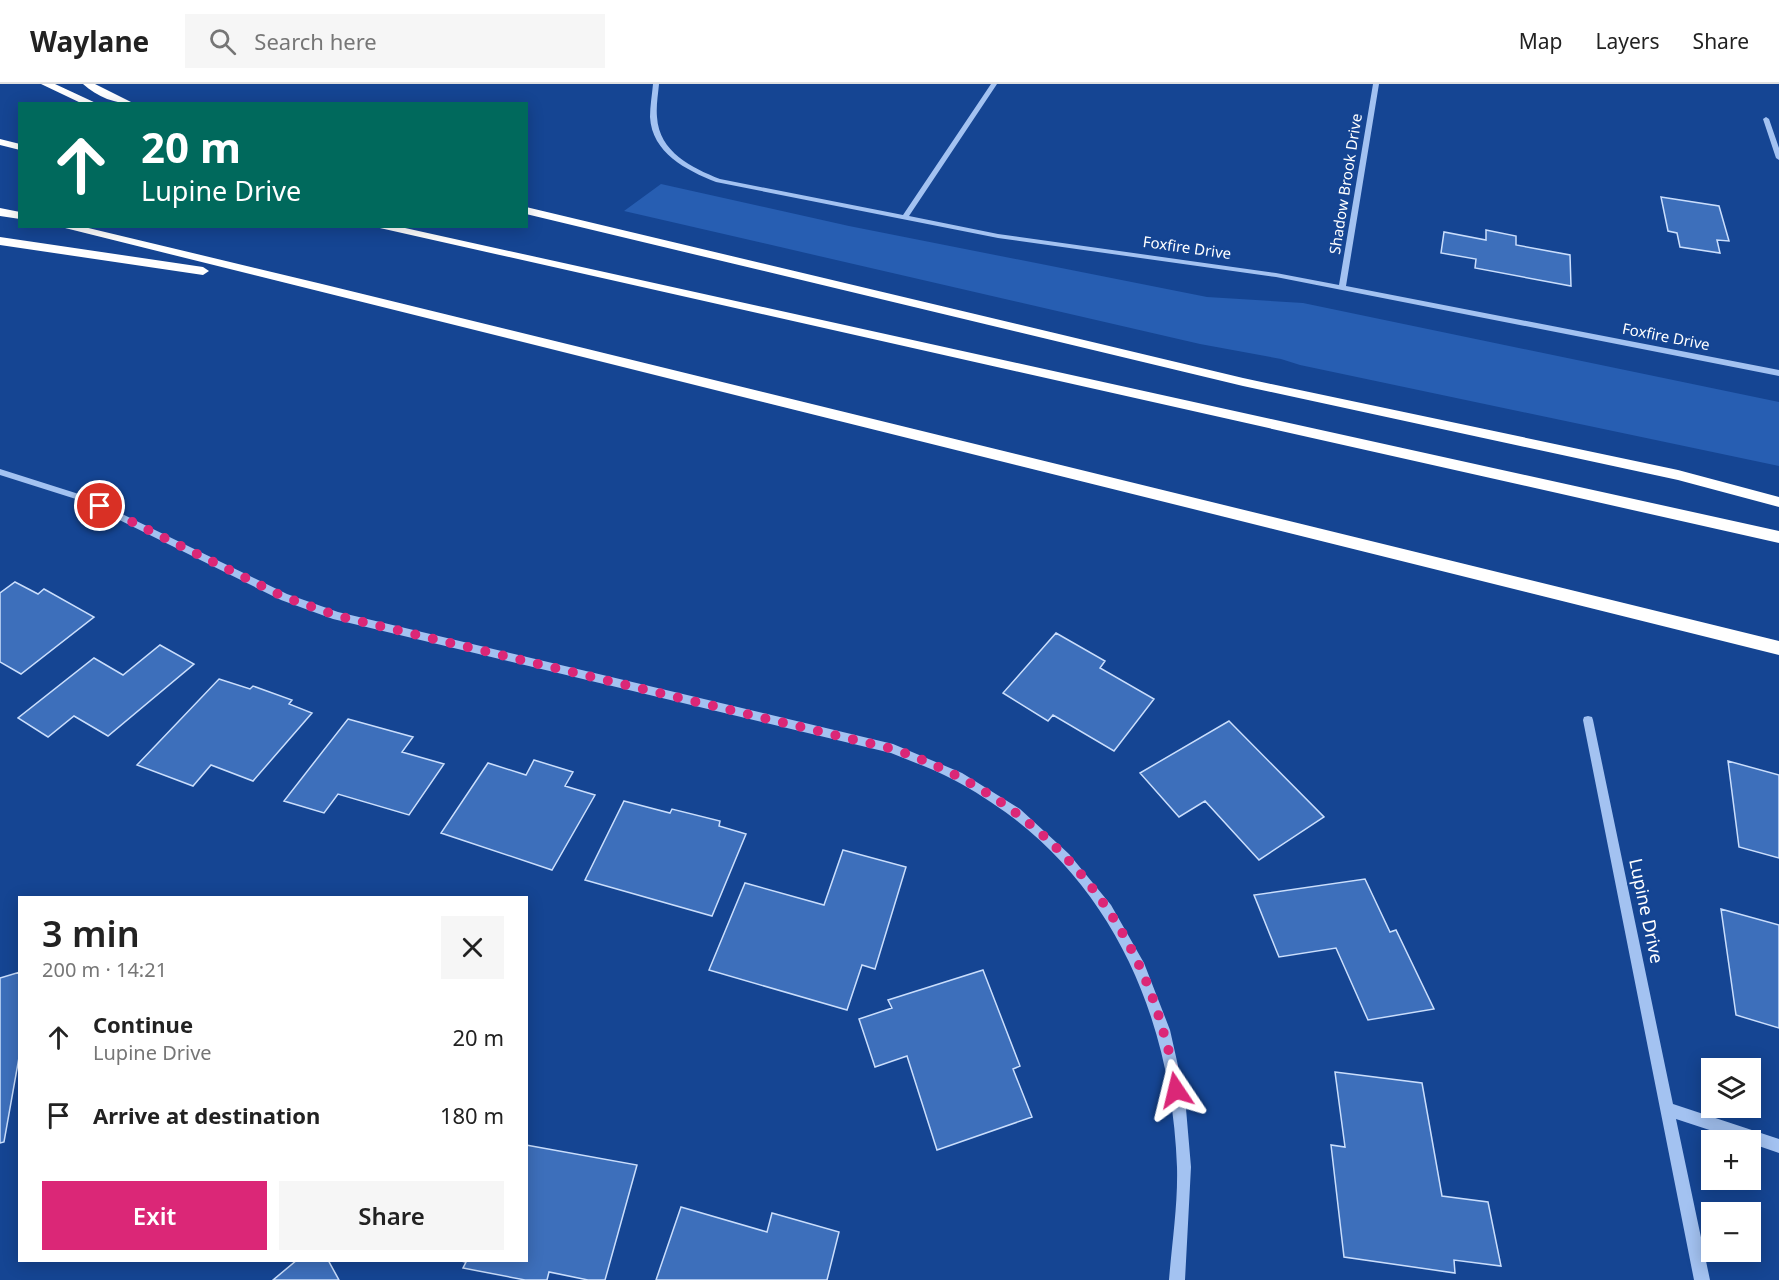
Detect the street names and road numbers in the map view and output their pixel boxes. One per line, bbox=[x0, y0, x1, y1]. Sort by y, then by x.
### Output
street label: Shadow Brook Drive bbox=[1324, 112, 1366, 256]
street label: Foxfire Drive bbox=[1142, 231, 1233, 263]
street label: Foxfire Drive bbox=[1621, 318, 1712, 354]
street label: Lupine Drive bbox=[1624, 856, 1670, 965]

